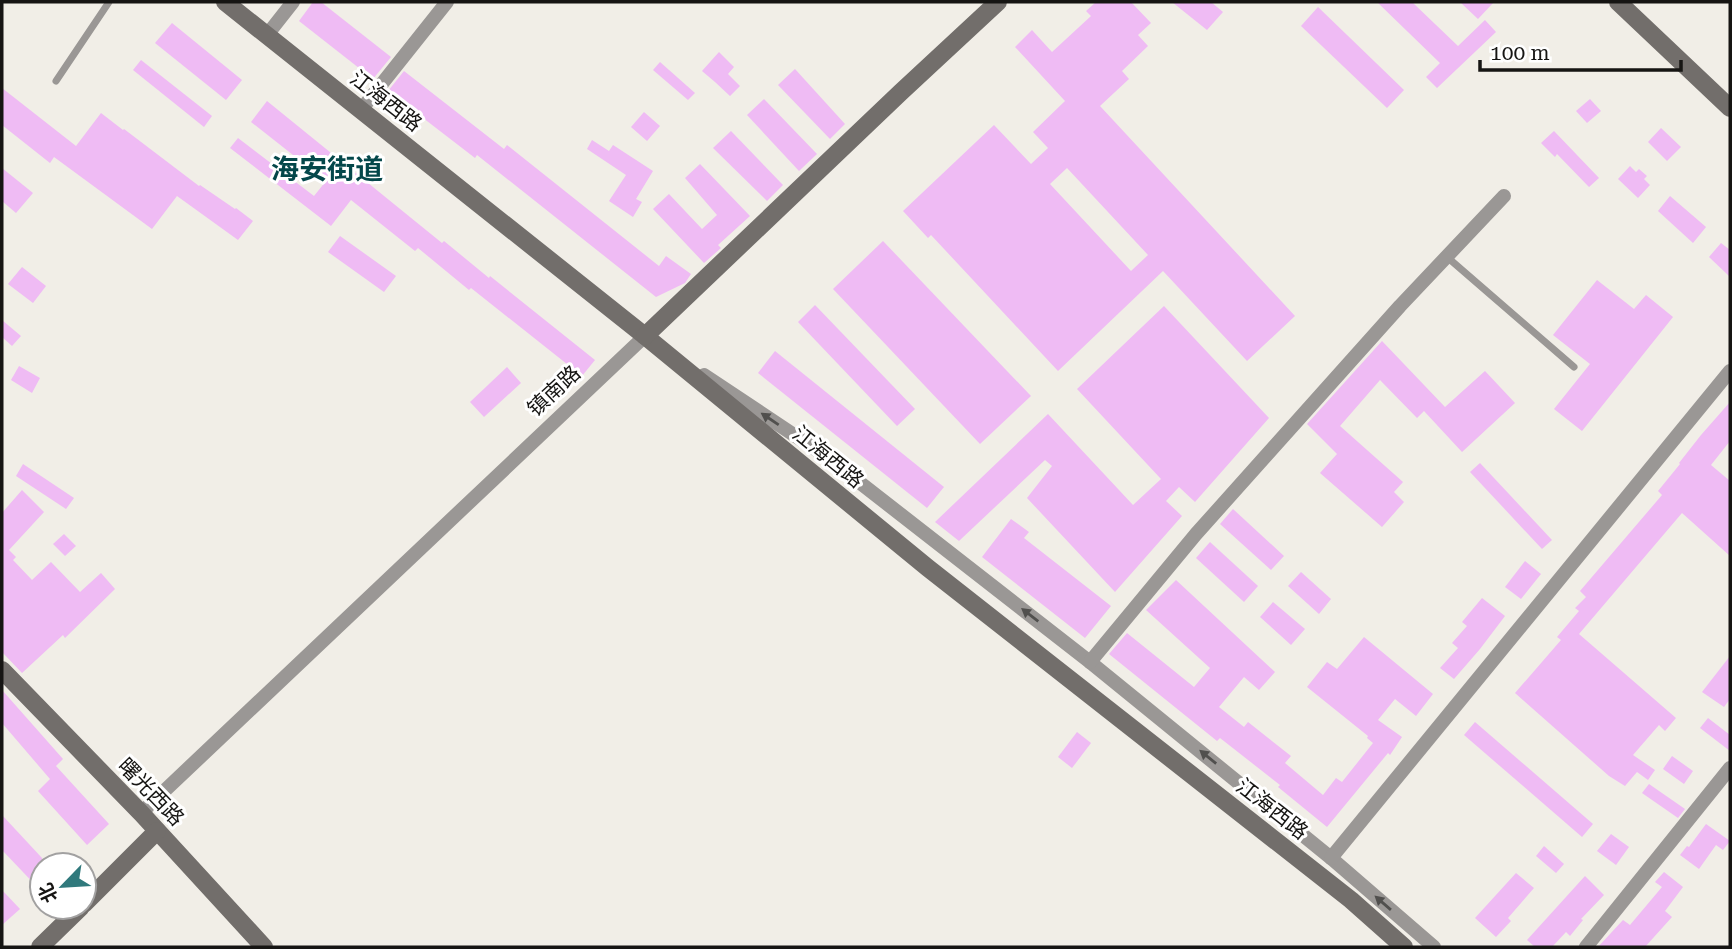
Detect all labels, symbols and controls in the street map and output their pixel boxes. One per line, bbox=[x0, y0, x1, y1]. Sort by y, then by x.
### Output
scale bar bbox=[1480, 28, 1681, 72]
text: 100 m bbox=[1490, 41, 1550, 65]
street label: 江海西路 bbox=[346, 66, 426, 136]
district label: 海安街道 bbox=[271, 153, 383, 186]
street label: 镇南路 bbox=[523, 361, 585, 421]
one-way arrow bbox=[761, 413, 780, 426]
street label: 江海西路 bbox=[788, 421, 868, 493]
one-way arrow bbox=[1021, 609, 1039, 623]
one-way arrow bbox=[1199, 750, 1217, 765]
street label: 曙光西路 bbox=[113, 753, 189, 831]
street label: 江海西路 bbox=[1232, 774, 1312, 844]
north arrow bbox=[28, 851, 98, 921]
text: 北 bbox=[34, 879, 62, 906]
one-way arrow bbox=[1374, 895, 1392, 911]

